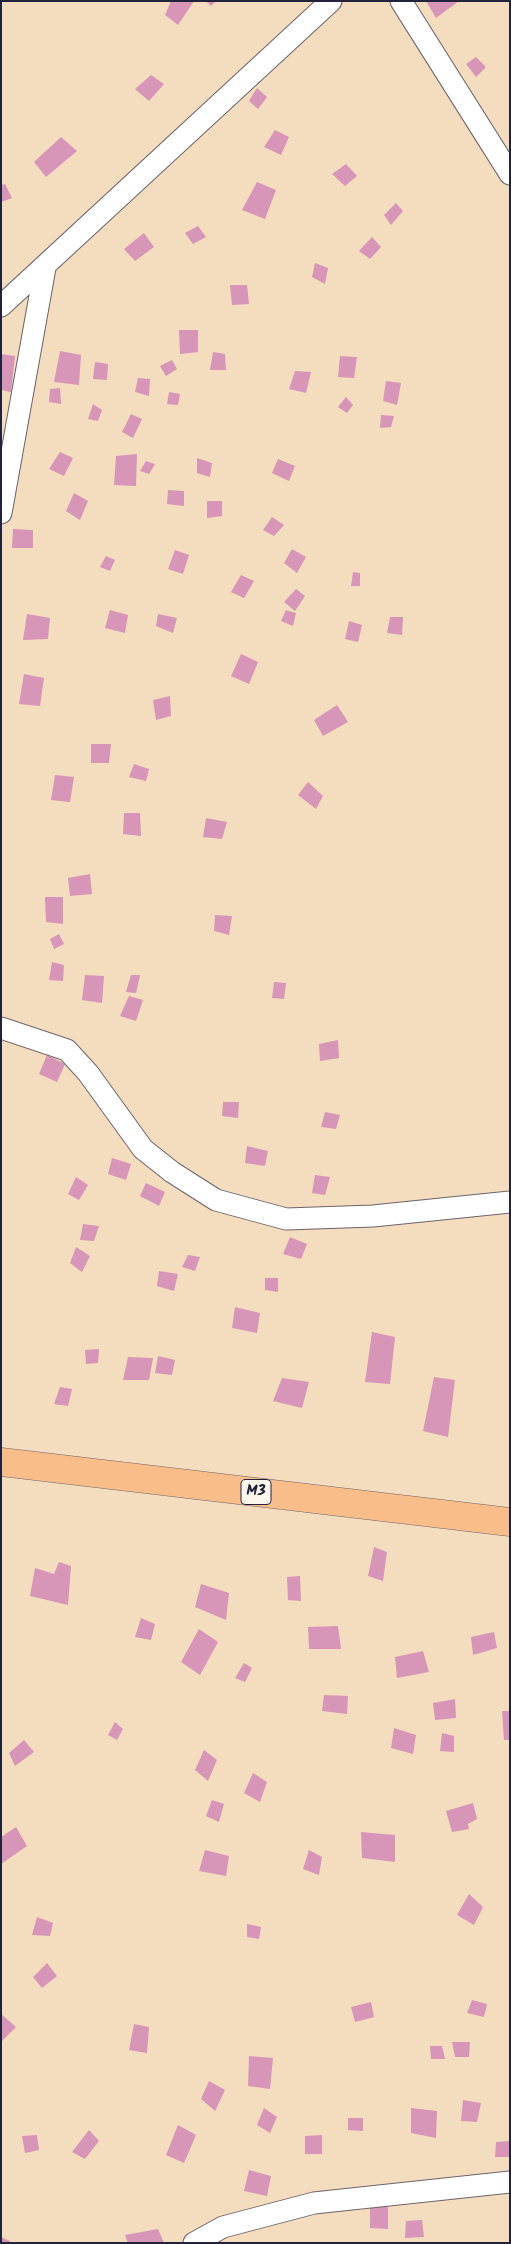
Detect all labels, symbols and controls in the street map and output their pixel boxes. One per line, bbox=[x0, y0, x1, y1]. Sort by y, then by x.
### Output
road number: M3 bbox=[241, 1480, 271, 1504]

